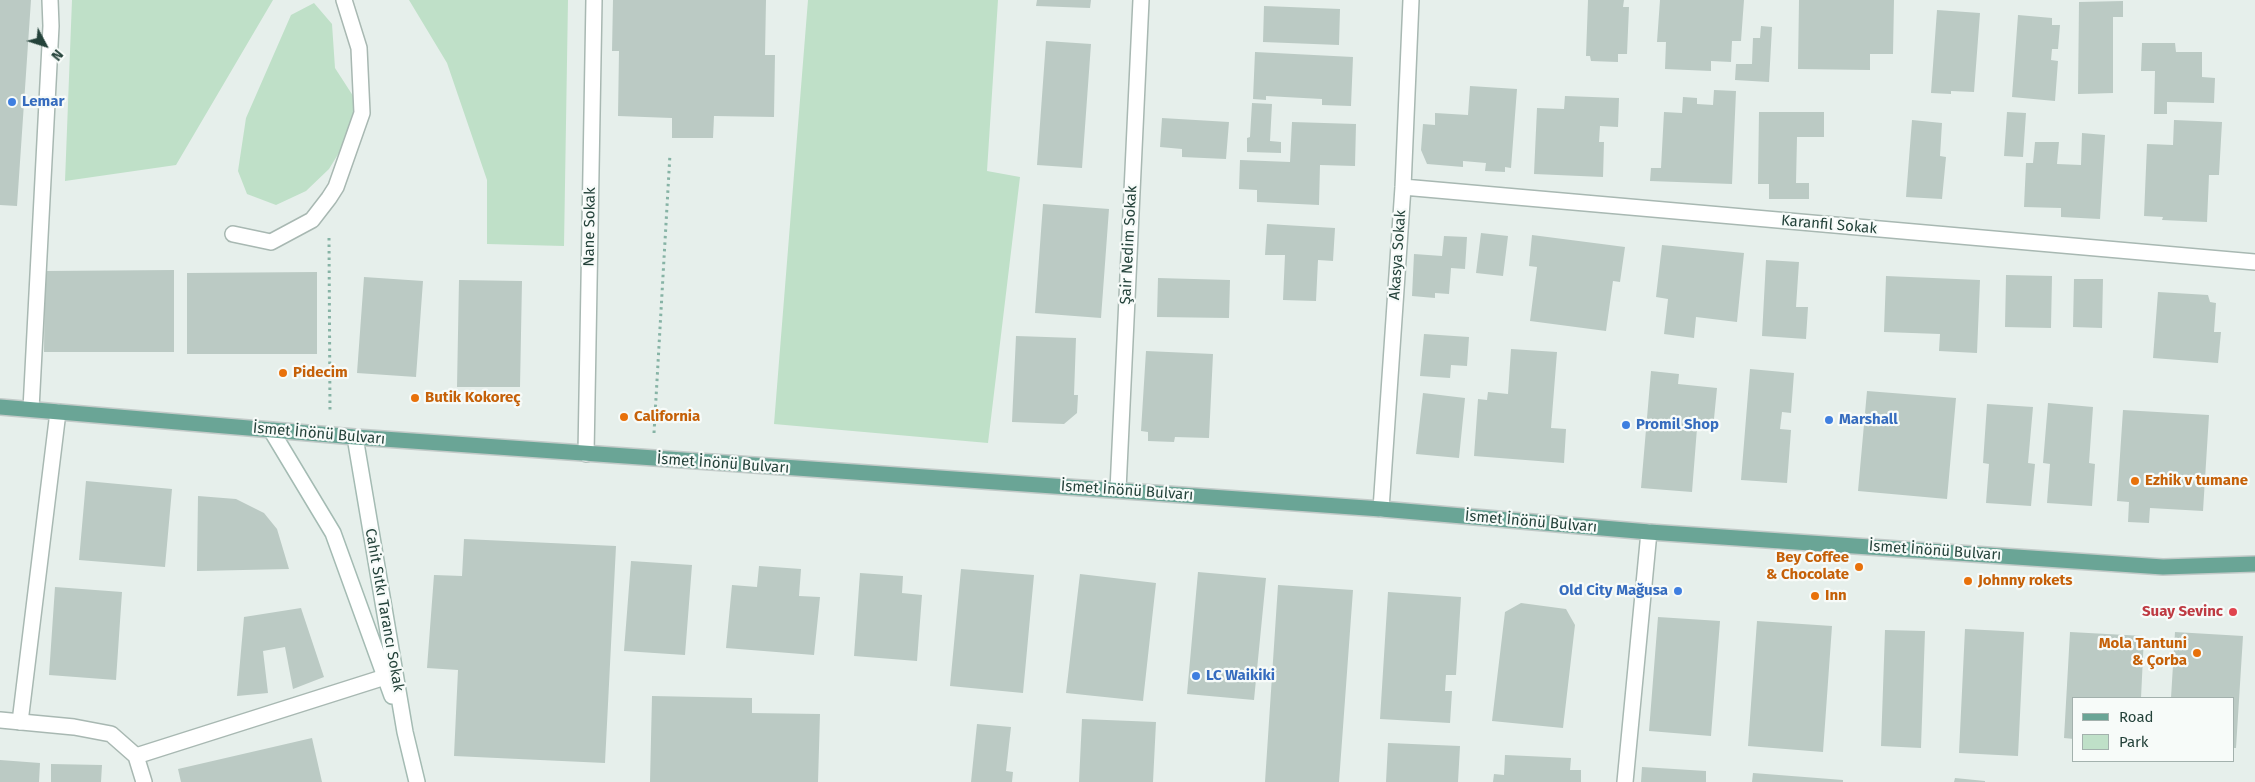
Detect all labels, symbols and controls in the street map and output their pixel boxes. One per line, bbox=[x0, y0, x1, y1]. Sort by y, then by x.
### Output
north arrow bbox=[20, 20, 70, 70]
text: N bbox=[47, 46, 66, 64]
place label: Lemar bbox=[22, 93, 65, 111]
marker: Lemar bbox=[6, 96, 18, 108]
street label: Şair Nedim Sokak bbox=[1117, 185, 1141, 305]
street label: Nane Sokak bbox=[580, 187, 600, 267]
street label: Akasya Sokak bbox=[1386, 209, 1410, 301]
street label: Karanfil Sokak bbox=[1780, 212, 1878, 238]
place label: Pidecim bbox=[293, 364, 348, 382]
marker: Pidecim bbox=[277, 367, 289, 379]
place label: Butik Kokoreç bbox=[425, 389, 521, 407]
marker: Butik Kokoreç bbox=[409, 392, 421, 404]
place label: California bbox=[634, 408, 700, 426]
marker: California bbox=[618, 411, 630, 423]
place label: Marshall bbox=[1839, 411, 1898, 429]
marker: Marshall bbox=[1823, 414, 1835, 426]
place label: Promil Shop bbox=[1636, 416, 1719, 434]
street label: İsmet İnönü Bulvarı bbox=[252, 419, 386, 449]
marker: Promil Shop bbox=[1620, 419, 1632, 431]
street label: İsmet İnönü Bulvarı bbox=[656, 450, 790, 478]
place label: Ezhik v tumane bbox=[2145, 472, 2248, 490]
marker: Ezhik v tumane bbox=[2129, 475, 2141, 487]
street label: İsmet İnönü Bulvarı bbox=[1060, 477, 1194, 505]
street label: İsmet İnönü Bulvarı bbox=[1464, 507, 1598, 537]
street label: Cahit Sıtkı Tarancı Sokak bbox=[361, 527, 407, 693]
street label: İsmet İnönü Bulvarı bbox=[1868, 537, 2002, 565]
place label: Bey Coffee & Chocolate bbox=[1766, 549, 1849, 584]
marker: Bey Coffee & Chocolate bbox=[1853, 561, 1865, 573]
place label: Johnny rokets bbox=[1978, 572, 2072, 590]
marker: Johnny rokets bbox=[1962, 575, 1974, 587]
place label: Old City Mağusa bbox=[1559, 582, 1668, 600]
marker: Old City Mağusa bbox=[1672, 585, 1684, 597]
place label: Inn bbox=[1825, 587, 1847, 605]
marker: Inn bbox=[1809, 590, 1821, 602]
place label: Suay Sevinc bbox=[2142, 603, 2223, 621]
marker: Suay Sevinc bbox=[2227, 606, 2239, 618]
place label: Mola Tantuni & Çorba bbox=[2099, 635, 2187, 670]
marker: Mola Tantuni & Çorba bbox=[2191, 647, 2203, 659]
place label: LC Waikiki bbox=[1206, 667, 1275, 685]
marker: LC Waikiki bbox=[1190, 670, 1202, 682]
legend bbox=[2072, 697, 2235, 762]
text: Road bbox=[2119, 708, 2154, 726]
text: Park bbox=[2119, 733, 2149, 751]

